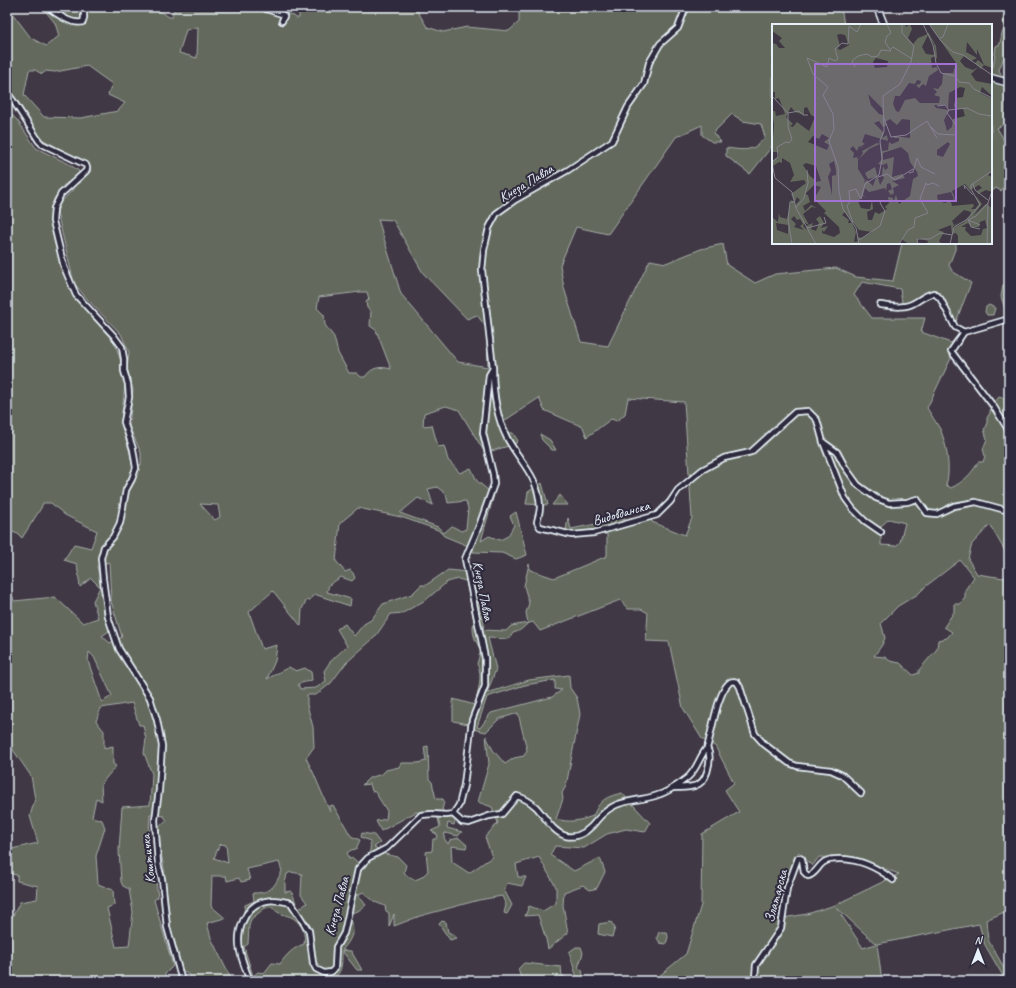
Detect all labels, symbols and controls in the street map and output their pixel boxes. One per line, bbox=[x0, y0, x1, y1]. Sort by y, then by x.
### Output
inset map bbox=[772, 24, 992, 244]
street label: Кнеза Павла bbox=[496, 160, 557, 206]
street label: Видовданска bbox=[591, 497, 652, 529]
street label: Кнеза Павла bbox=[469, 560, 497, 623]
street label: Коштичка bbox=[137, 832, 159, 884]
street label: Златарска bbox=[761, 867, 792, 924]
street label: Кнеза Павла bbox=[321, 874, 353, 937]
north arrow bbox=[958, 930, 998, 970]
text: N bbox=[975, 933, 984, 947]

